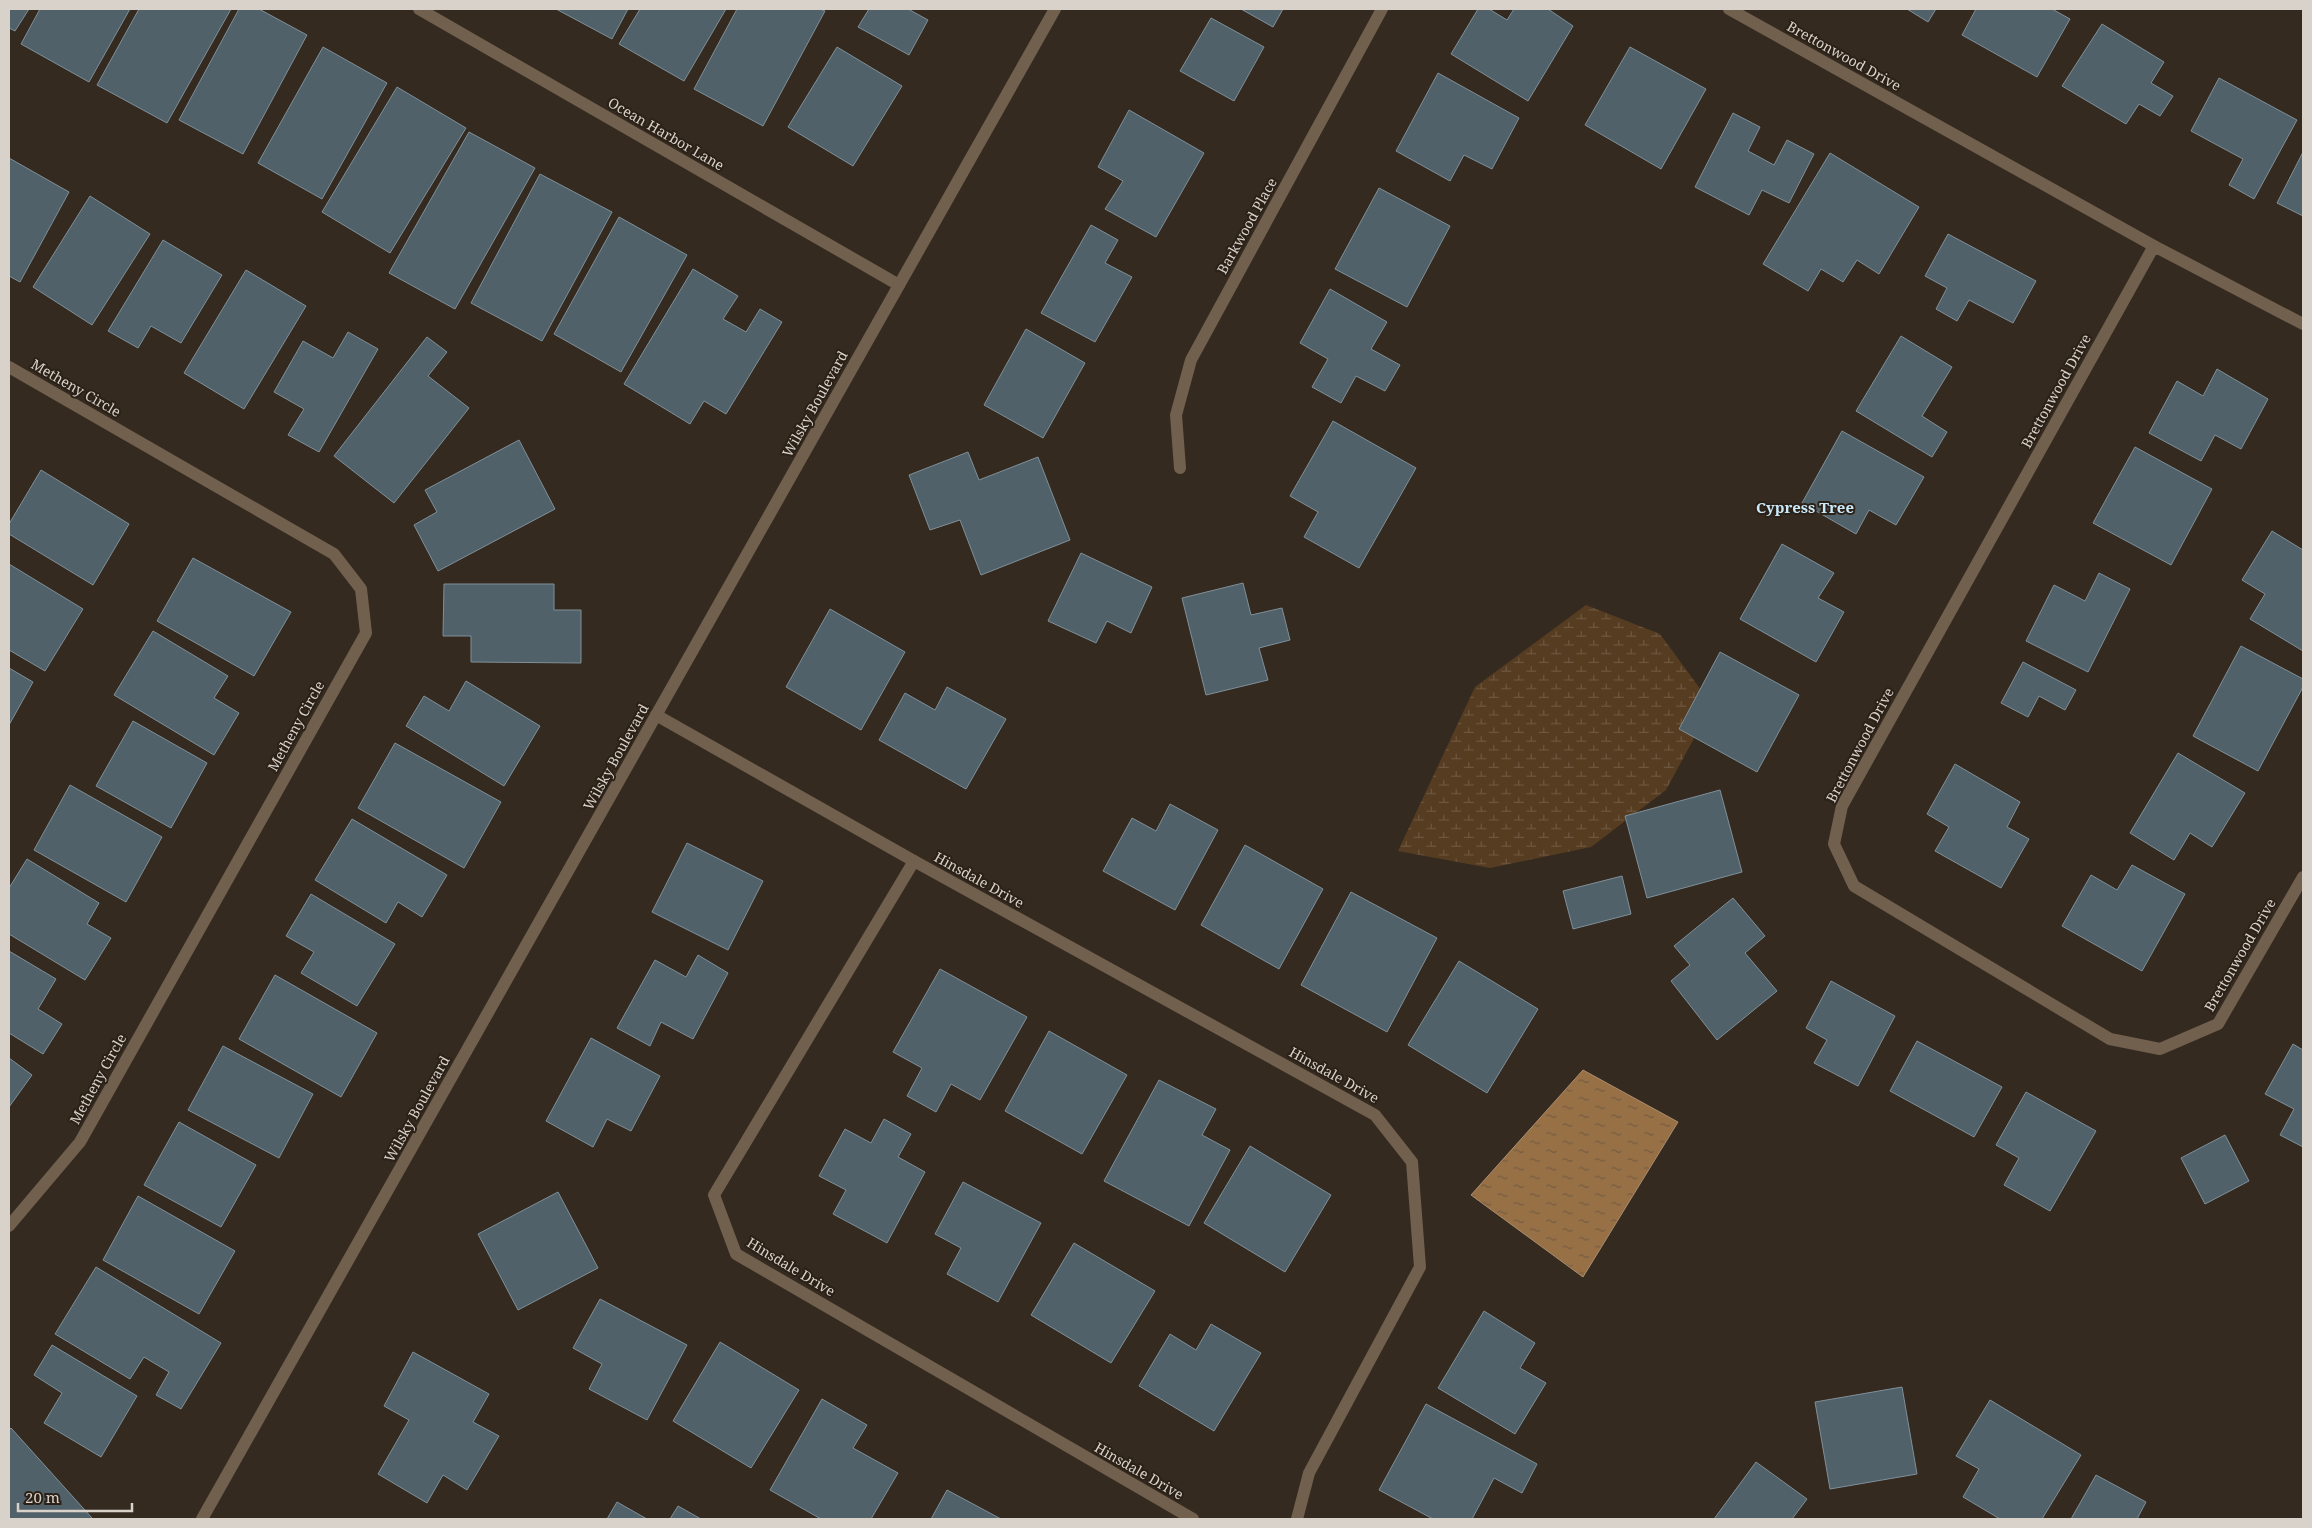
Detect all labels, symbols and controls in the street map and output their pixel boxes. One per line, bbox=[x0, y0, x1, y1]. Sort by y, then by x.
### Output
street label: Brettonwood Drive bbox=[1784, 16, 1905, 95]
street label: Ocean Harbor Lane bbox=[605, 93, 728, 175]
street label: Barkwood Place bbox=[1212, 174, 1281, 277]
street label: Brettonwood Drive bbox=[2016, 330, 2095, 451]
street label: Wilsky Boulevard bbox=[777, 347, 852, 460]
street label: Metheny Circle bbox=[28, 354, 125, 421]
district label: Cypress Tree bbox=[1756, 497, 1854, 517]
street label: Metheny Circle bbox=[263, 677, 328, 774]
street label: Brettonwood Drive bbox=[1821, 684, 1898, 806]
street label: Wilsky Boulevard bbox=[578, 700, 653, 813]
street label: Hinsdale Drive bbox=[931, 847, 1027, 912]
street label: Brettonwood Drive bbox=[2199, 895, 2280, 1015]
street label: Metheny Circle bbox=[65, 1030, 130, 1127]
street label: Hinsdale Drive bbox=[1286, 1042, 1382, 1107]
street label: Wilsky Boulevard bbox=[379, 1052, 454, 1165]
street label: Hinsdale Drive bbox=[744, 1233, 839, 1300]
street label: Hinsdale Drive bbox=[1091, 1437, 1187, 1504]
scale bar bbox=[18, 1480, 131, 1512]
text: 20 m bbox=[25, 1487, 60, 1507]

